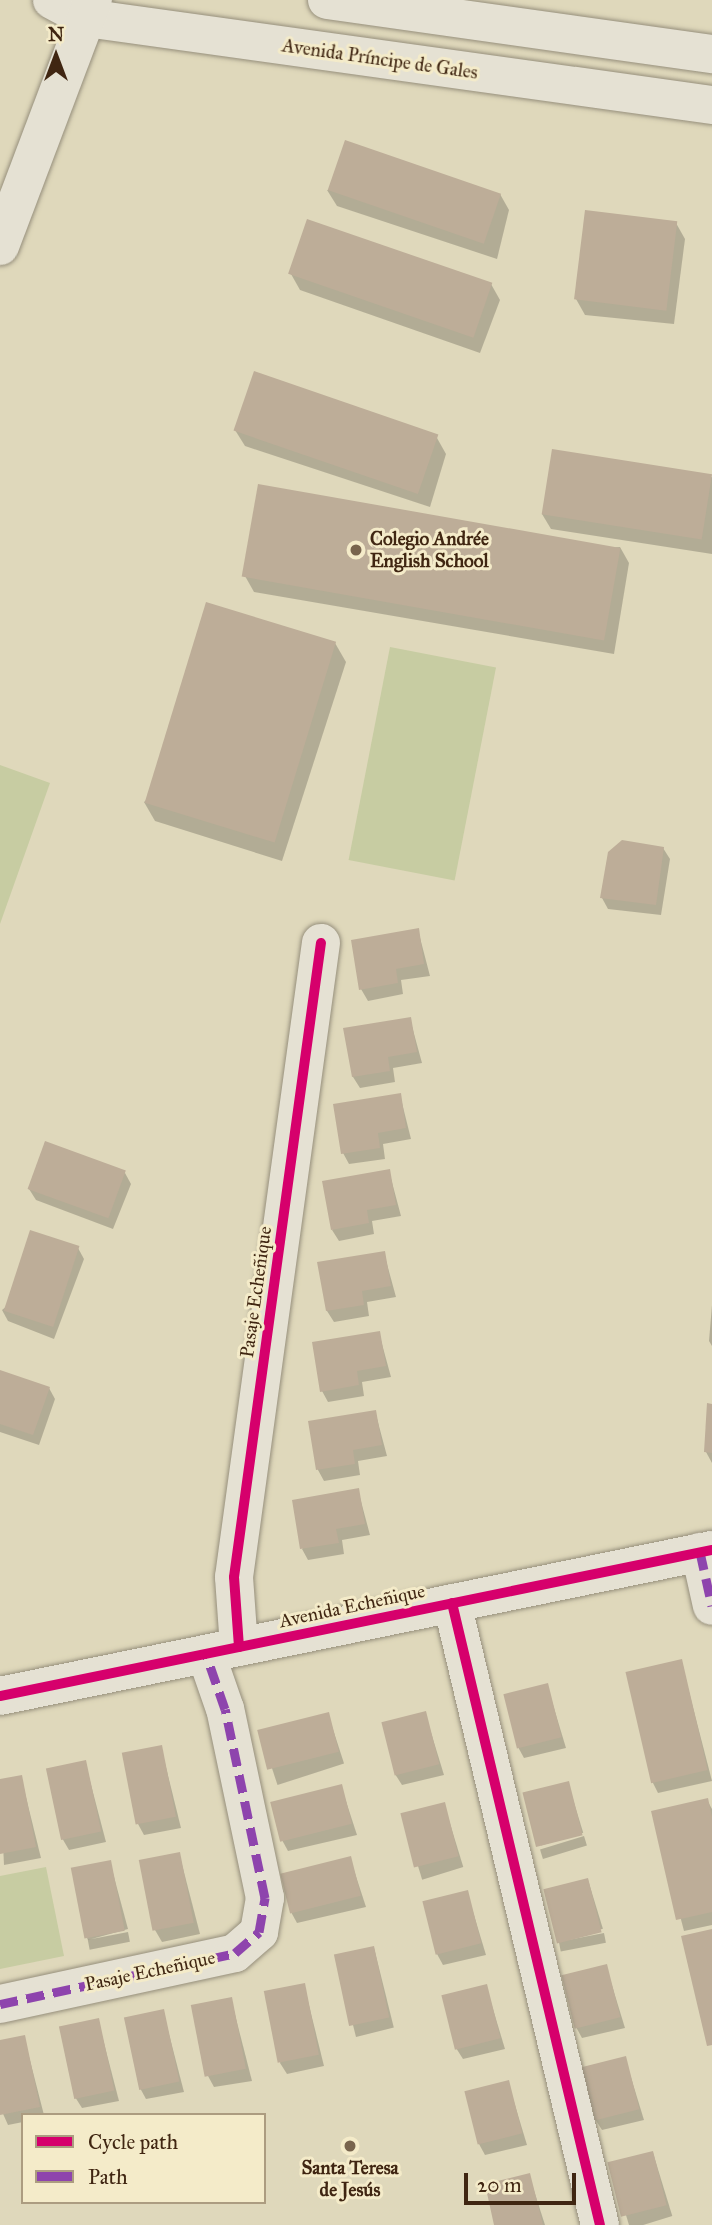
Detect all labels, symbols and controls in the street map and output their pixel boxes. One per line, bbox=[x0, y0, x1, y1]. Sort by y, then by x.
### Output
north arrow bbox=[21, 21, 91, 91]
text: N bbox=[48, 23, 64, 46]
street label: Avenida Príncipe de Gales bbox=[281, 34, 479, 84]
place label: Colegio Andrée English School bbox=[370, 528, 489, 572]
marker: Colegio Andrée English School bbox=[348, 542, 364, 558]
street label: Pasaje Echeñique bbox=[235, 1225, 277, 1359]
street label: Avenida Echeñique bbox=[277, 1579, 427, 1633]
street label: Pasaje Echeñique bbox=[83, 1946, 217, 1996]
legend bbox=[21, 2113, 266, 2204]
text: Cycle path bbox=[88, 2129, 178, 2155]
marker: Santa Teresa de Jesús bbox=[342, 2138, 358, 2154]
place label: Santa Teresa de Jesús bbox=[301, 2157, 399, 2201]
scale bar bbox=[467, 2158, 579, 2202]
text: Path bbox=[88, 2164, 128, 2190]
text: 20 m bbox=[477, 2172, 522, 2198]

